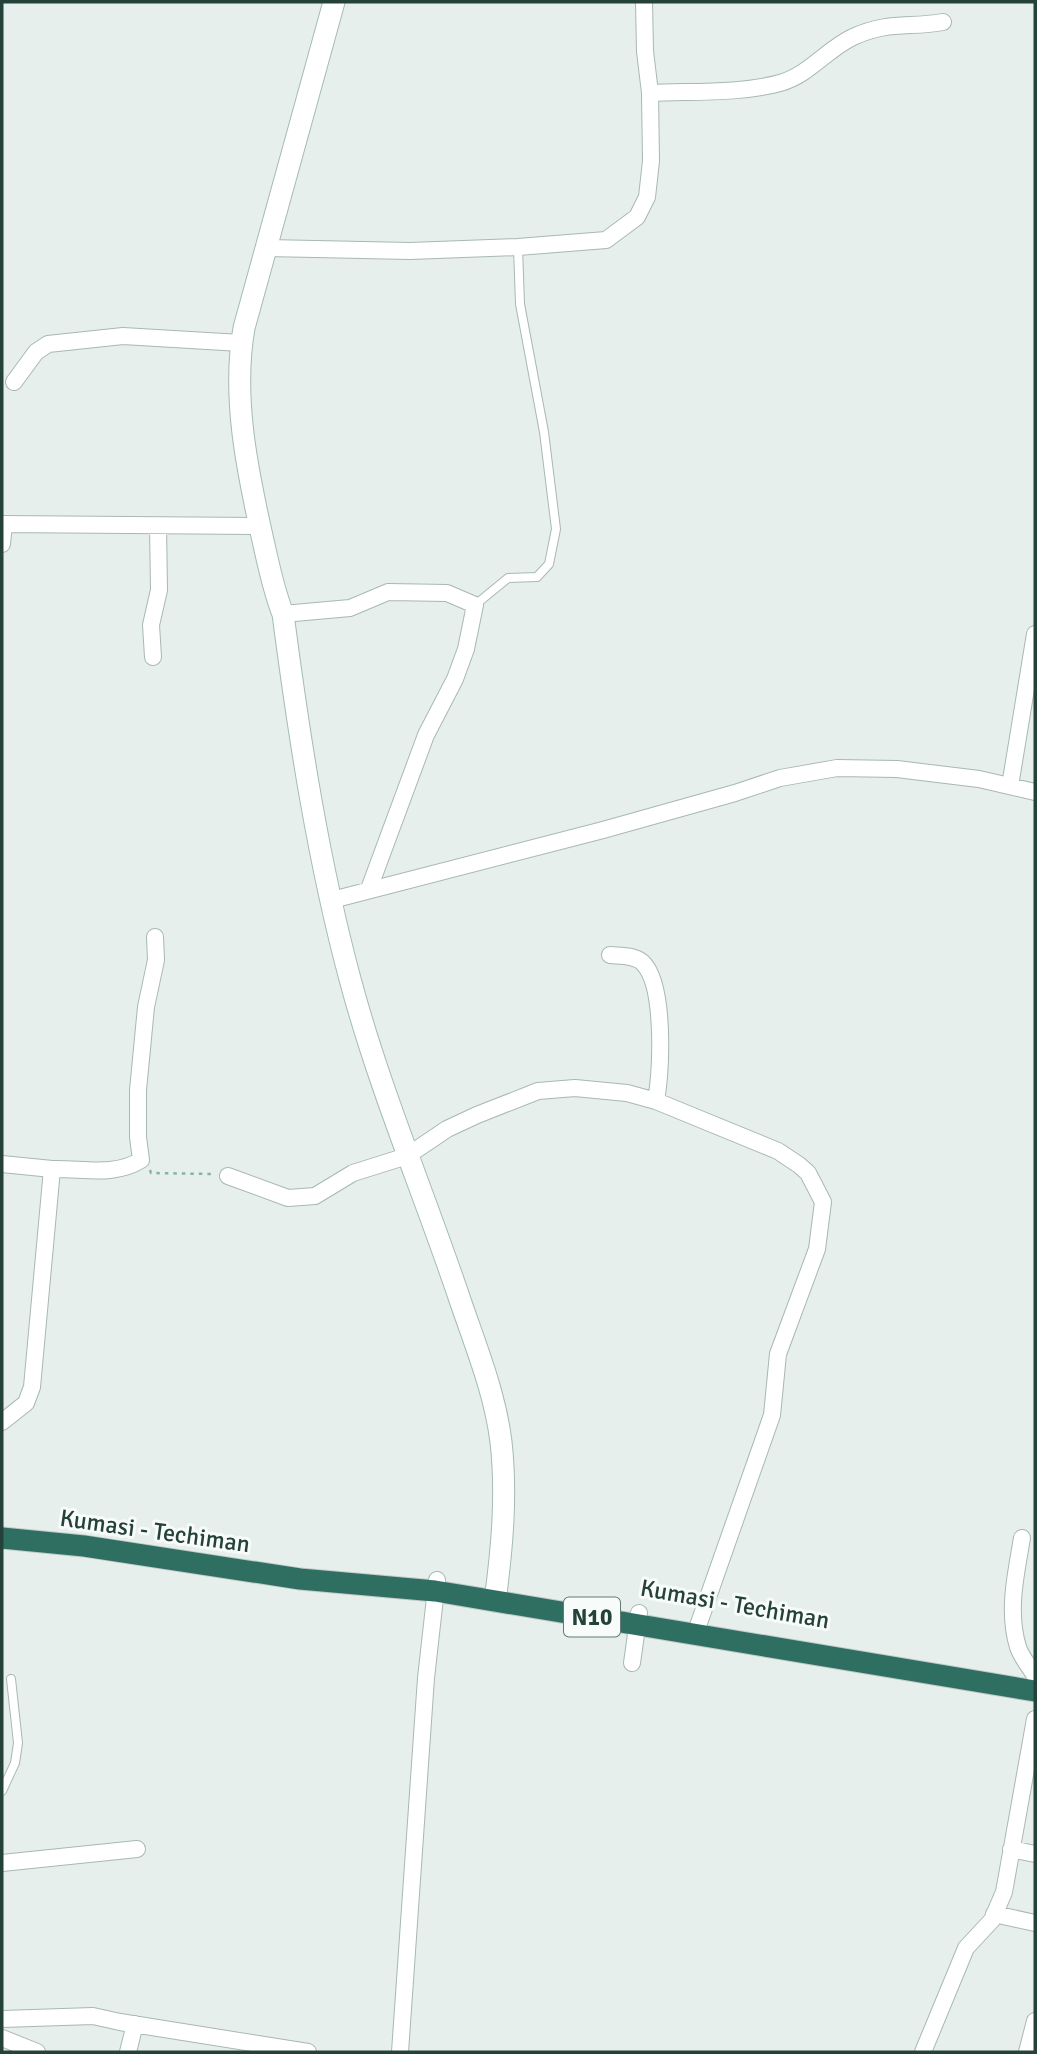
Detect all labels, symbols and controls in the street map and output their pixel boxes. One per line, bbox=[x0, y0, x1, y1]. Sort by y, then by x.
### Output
street label: Kumasi - Techiman bbox=[58, 1503, 252, 1559]
street label: Kumasi - Techiman bbox=[638, 1573, 832, 1635]
road number: N10 bbox=[564, 1598, 620, 1636]

